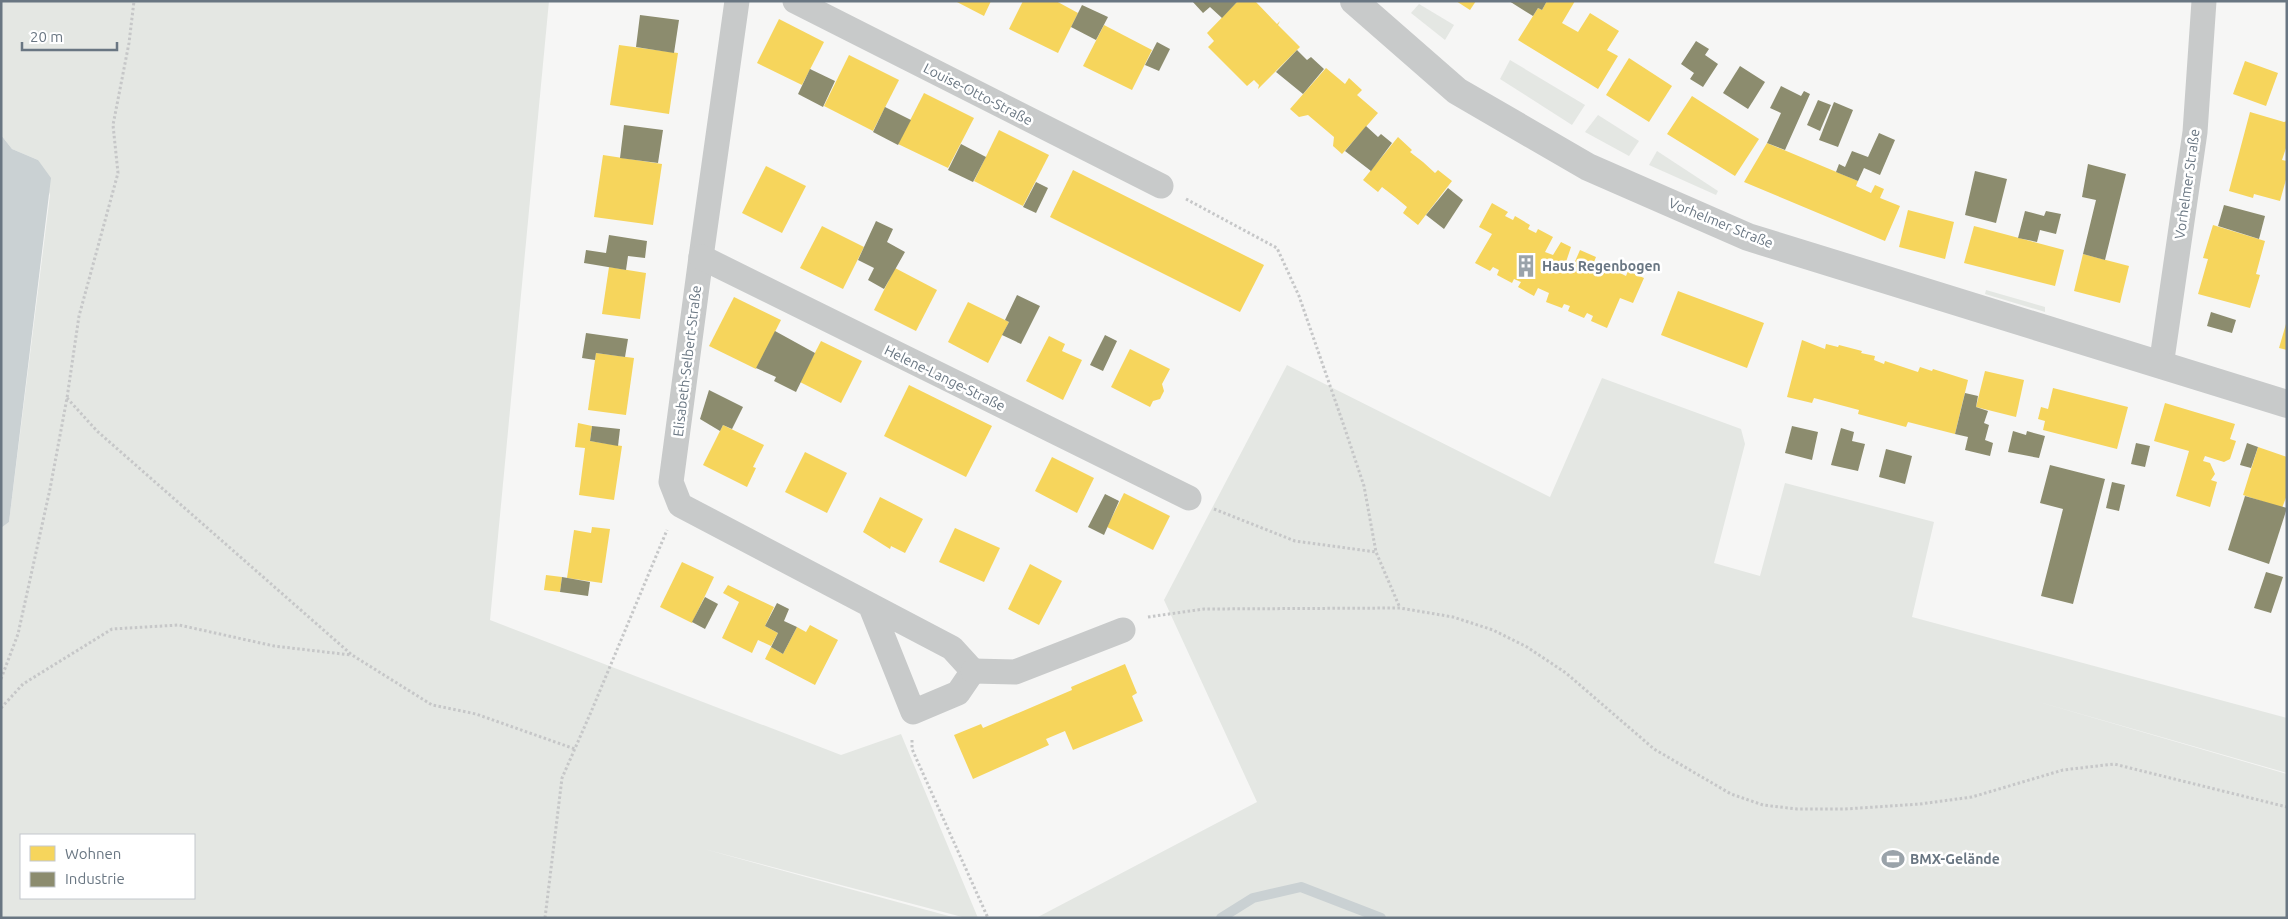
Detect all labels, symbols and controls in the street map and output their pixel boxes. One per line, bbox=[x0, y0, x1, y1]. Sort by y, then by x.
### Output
scale bar bbox=[22, 20, 118, 52]
text: 20 m bbox=[30, 28, 63, 45]
street label: Louise-Otto-Straße bbox=[921, 60, 1035, 128]
street label: Vorhelmer Straße bbox=[2171, 128, 2203, 240]
street label: Vorhelmer Straße bbox=[1667, 195, 1775, 251]
building icon: Haus Regenbogen bbox=[1513, 253, 1539, 279]
place label: Haus Regenbogen bbox=[1542, 258, 1661, 274]
street label: Elisabeth-Selbert-Straße bbox=[670, 284, 704, 438]
street label: Helene-Lange-Straße bbox=[882, 342, 1008, 414]
legend bbox=[20, 834, 195, 899]
text: Wohnen bbox=[65, 845, 121, 862]
sports icon: BMX-Gelände bbox=[1880, 846, 1906, 872]
place label: BMX-Gelände bbox=[1910, 851, 2000, 867]
text: Industrie bbox=[65, 870, 125, 887]

